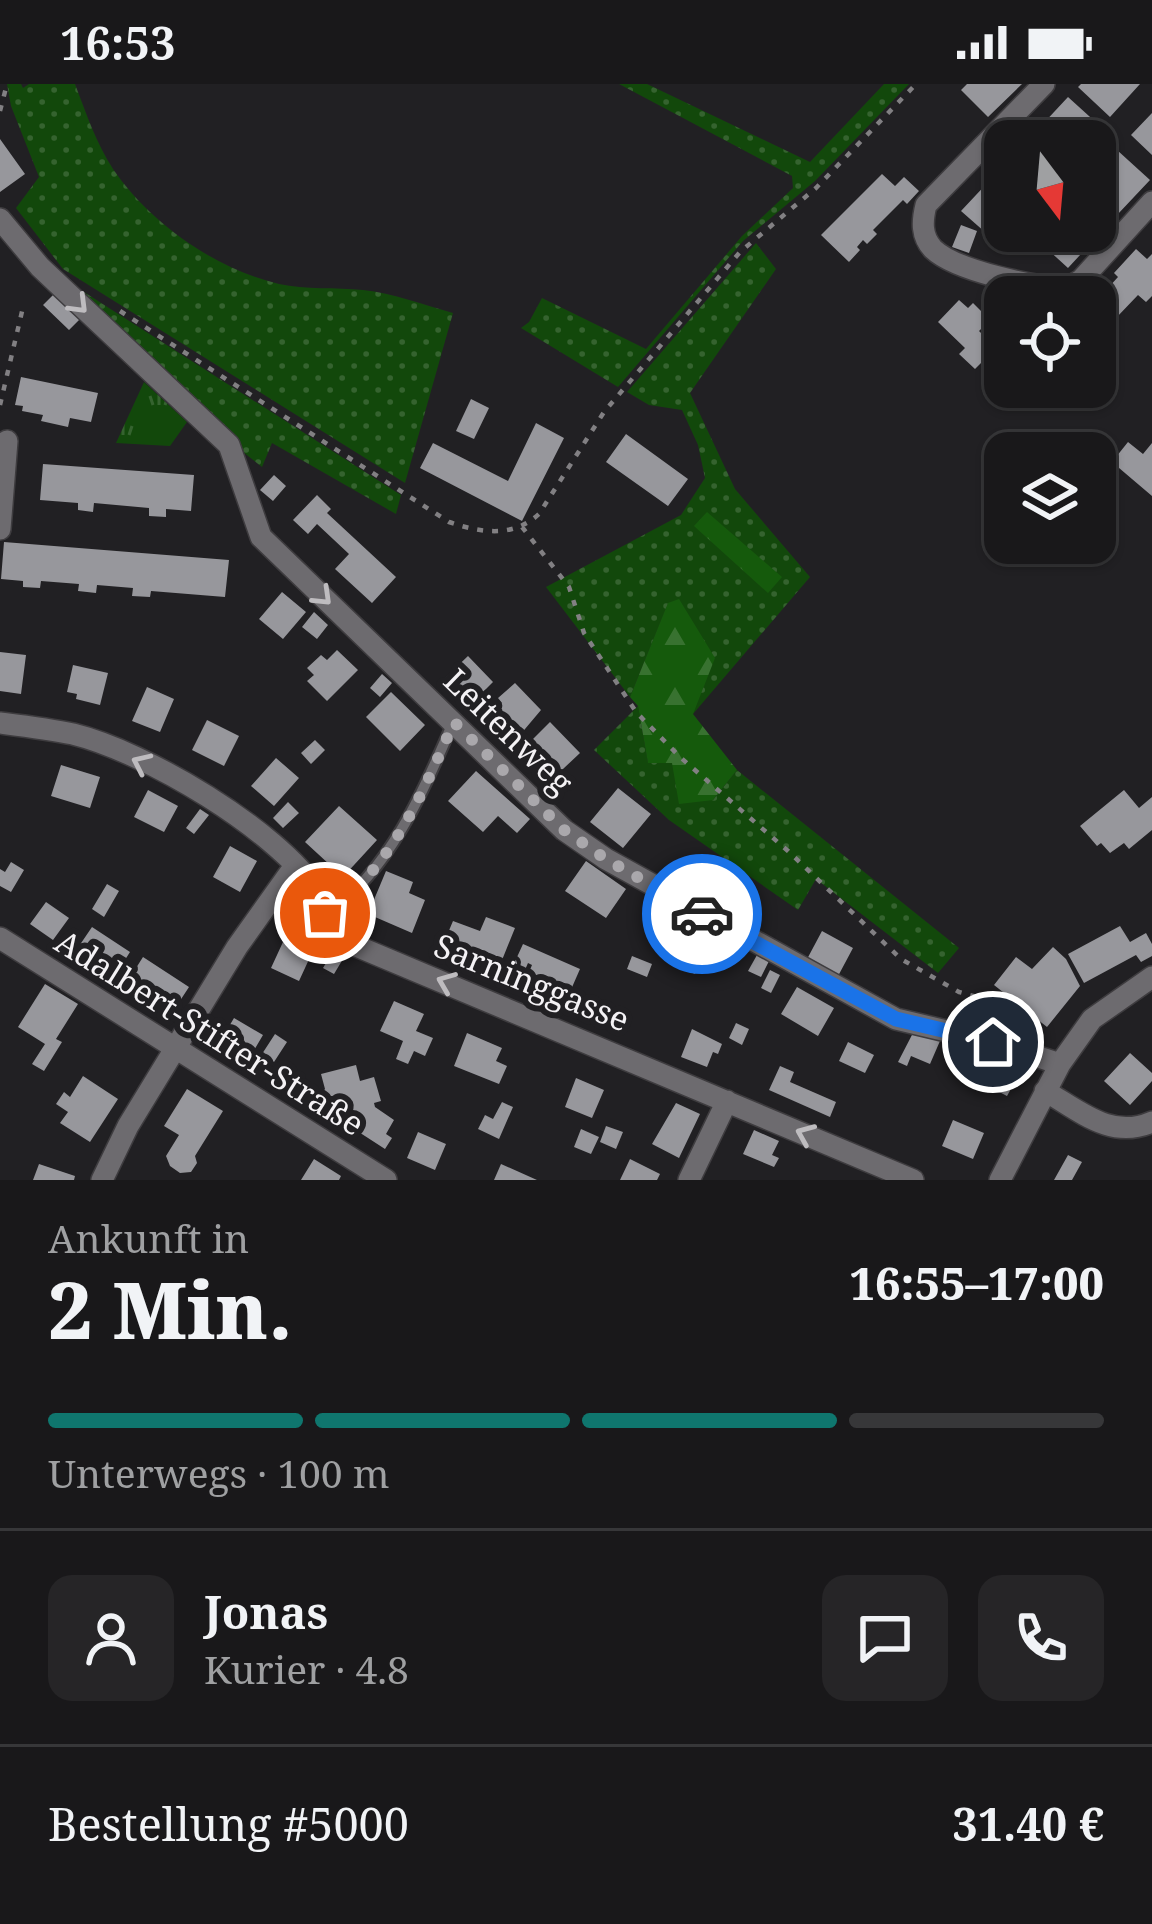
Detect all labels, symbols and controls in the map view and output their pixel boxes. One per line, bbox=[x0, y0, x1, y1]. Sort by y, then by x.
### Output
text: 16:53 bbox=[60, 12, 175, 73]
north arrow bbox=[984, 120, 1116, 252]
map controls bbox=[984, 120, 1116, 564]
button: locate bbox=[984, 276, 1116, 408]
one-way arrow bbox=[65, 291, 87, 313]
button: layers bbox=[984, 432, 1116, 564]
one-way arrow bbox=[309, 583, 331, 605]
street label: Leitenweg bbox=[435, 658, 583, 804]
one-way arrow bbox=[131, 754, 153, 777]
courier bbox=[642, 854, 762, 974]
pin bbox=[274, 862, 376, 964]
icon: bag bbox=[292, 880, 358, 946]
icon: car bbox=[669, 881, 735, 947]
street label: Adalbert-Stifter-Straße bbox=[47, 918, 373, 1146]
street label: Sarninggasse bbox=[428, 922, 636, 1042]
one-way arrow bbox=[436, 972, 457, 997]
pin bbox=[942, 991, 1044, 1093]
icon: home bbox=[960, 1009, 1026, 1075]
one-way arrow bbox=[796, 1124, 817, 1148]
text: Ankunft in bbox=[48, 1211, 249, 1264]
text: 16:55–17:00 bbox=[849, 1252, 1104, 1313]
text: 2 Min. bbox=[48, 1256, 293, 1362]
text: Unterwegs · 100 m bbox=[48, 1446, 390, 1499]
button: person bbox=[48, 1575, 174, 1701]
button: chat bbox=[822, 1575, 948, 1701]
button: phone bbox=[978, 1575, 1104, 1701]
text: Jonas bbox=[204, 1581, 328, 1642]
text: Kurier · 4.8 bbox=[204, 1642, 409, 1695]
text: Bestellung #5000 bbox=[48, 1793, 409, 1854]
text: 31.40 € bbox=[952, 1793, 1104, 1854]

